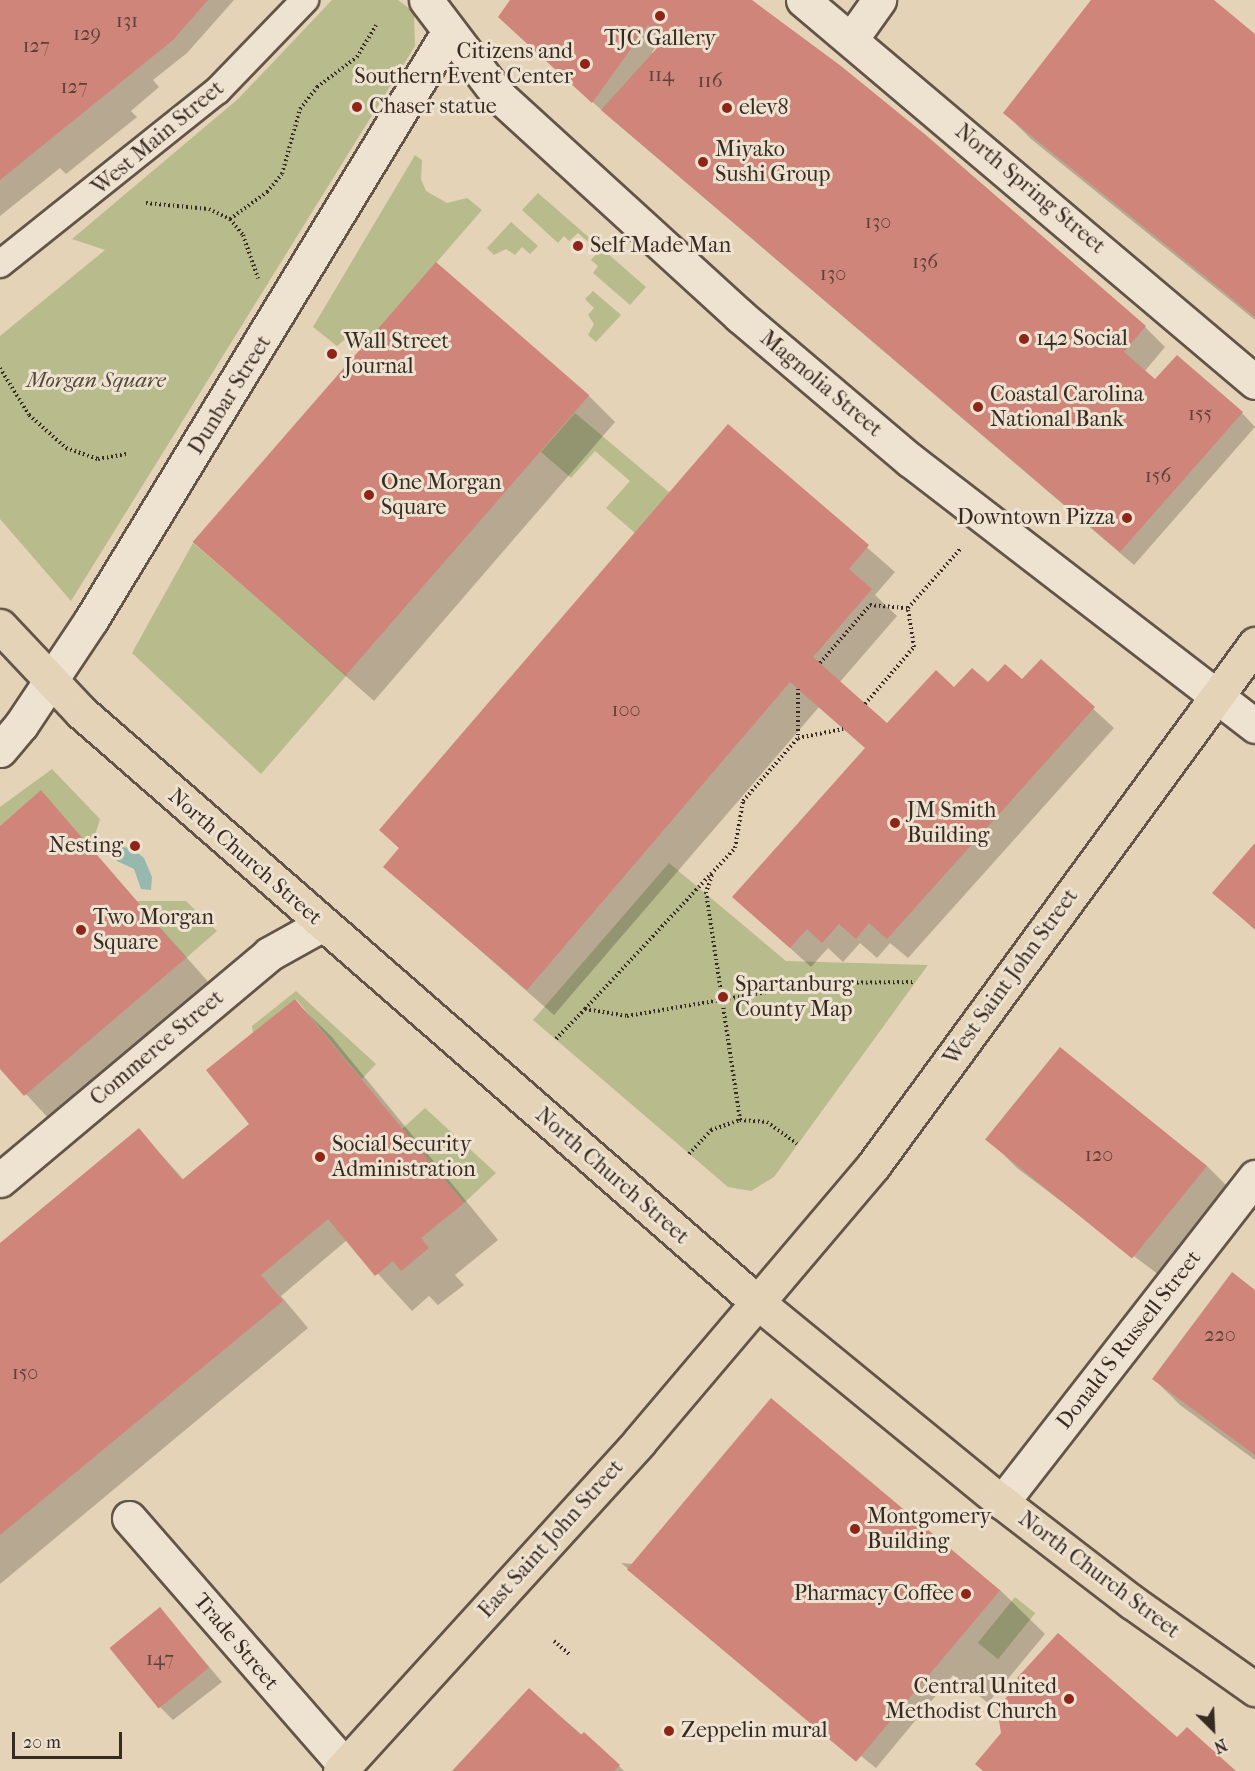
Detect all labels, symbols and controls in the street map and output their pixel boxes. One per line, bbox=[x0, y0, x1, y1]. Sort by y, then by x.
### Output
house number: 131 bbox=[116, 8, 138, 32]
marker: TJC Gallery bbox=[653, 9, 667, 23]
house number: 129 bbox=[73, 21, 101, 45]
place label: TJC Gallery bbox=[604, 26, 716, 52]
house number: 127 bbox=[22, 33, 50, 57]
place label: Citizens and Southern Event Center bbox=[354, 38, 573, 90]
marker: Citizens and Southern Event Center bbox=[578, 57, 592, 71]
house number: 114 bbox=[648, 62, 674, 86]
house number: 116 bbox=[697, 68, 723, 92]
house number: 127 bbox=[60, 74, 88, 98]
street label: West Main Street bbox=[87, 75, 229, 201]
place label: Chaser statue bbox=[369, 94, 497, 120]
place label: elev8 bbox=[739, 95, 788, 121]
marker: Chaser statue bbox=[350, 100, 364, 114]
marker: elev8 bbox=[720, 101, 734, 115]
street label: North Spring Street bbox=[949, 118, 1111, 260]
place label: Miyako Sushi Group bbox=[715, 136, 830, 188]
marker: Miyako Sushi Group bbox=[696, 155, 710, 169]
house number: 130 bbox=[865, 209, 891, 233]
place label: Self Made Man bbox=[590, 233, 731, 259]
marker: Self Made Man bbox=[571, 239, 585, 253]
house number: 136 bbox=[912, 249, 938, 273]
house number: 130 bbox=[820, 261, 846, 285]
street label: Magnolia Street bbox=[755, 325, 887, 443]
place label: 142 Social bbox=[1036, 326, 1128, 352]
place label: Wall Street Journal bbox=[344, 328, 449, 380]
street label: Dunbar Street bbox=[183, 330, 277, 460]
marker: 142 Social bbox=[1017, 332, 1031, 346]
marker: Wall Street Journal bbox=[325, 347, 339, 361]
park label: Morgan Square bbox=[26, 368, 166, 394]
place label: Coastal Carolina National Bank bbox=[990, 381, 1144, 433]
marker: Coastal Carolina National Bank bbox=[971, 400, 985, 414]
house number: 155 bbox=[1188, 401, 1212, 425]
house number: 156 bbox=[1145, 463, 1171, 487]
place label: One Morgan Square bbox=[381, 469, 502, 520]
marker: One Morgan Square bbox=[362, 488, 376, 502]
place label: Downtown Pizza bbox=[957, 505, 1115, 531]
marker: Downtown Pizza bbox=[1120, 511, 1134, 525]
house number: 100 bbox=[611, 697, 641, 721]
street label: North Church Street bbox=[163, 783, 327, 931]
place label: JM Smith Building bbox=[907, 797, 996, 848]
marker: JM Smith Building bbox=[888, 816, 902, 830]
place label: Nesting bbox=[49, 833, 123, 859]
marker: Nesting bbox=[128, 839, 142, 853]
street label: West Saint John Street bbox=[938, 884, 1084, 1070]
place label: Two Morgan Square bbox=[93, 904, 214, 956]
marker: Two Morgan Square bbox=[74, 923, 88, 937]
place label: Spartanburg County Map bbox=[735, 971, 853, 1022]
street label: Commerce Street bbox=[85, 985, 229, 1111]
marker: Spartanburg County Map bbox=[716, 990, 730, 1004]
street label: North Church Street bbox=[530, 1102, 694, 1250]
place label: Social Security Administration bbox=[332, 1131, 476, 1182]
house number: 120 bbox=[1085, 1142, 1113, 1166]
marker: Social Security Administration bbox=[313, 1150, 327, 1164]
street label: Donald S Russell Street bbox=[1051, 1245, 1207, 1435]
house number: 220 bbox=[1204, 1322, 1236, 1346]
house number: 150 bbox=[12, 1360, 38, 1384]
street label: East Saint John Street bbox=[473, 1454, 629, 1624]
place label: Montgomery Building bbox=[867, 1503, 991, 1554]
street label: North Church Street bbox=[1013, 1506, 1185, 1644]
marker: Montgomery Building bbox=[848, 1522, 862, 1536]
place label: Pharmacy Coffee bbox=[794, 1581, 954, 1607]
marker: Pharmacy Coffee bbox=[959, 1587, 973, 1601]
street label: Trade Street bbox=[188, 1588, 284, 1696]
house number: 147 bbox=[146, 1646, 174, 1670]
place label: Central United Methodist Church bbox=[885, 1673, 1057, 1724]
marker: Central United Methodist Church bbox=[1062, 1692, 1076, 1706]
north arrow bbox=[1183, 1699, 1243, 1759]
place label: Zeppelin mural bbox=[681, 1718, 828, 1744]
scale bar bbox=[15, 1720, 124, 1758]
marker: Zeppelin mural bbox=[662, 1724, 676, 1738]
text: 20 m bbox=[23, 1732, 61, 1753]
text: N bbox=[1211, 1735, 1230, 1757]

